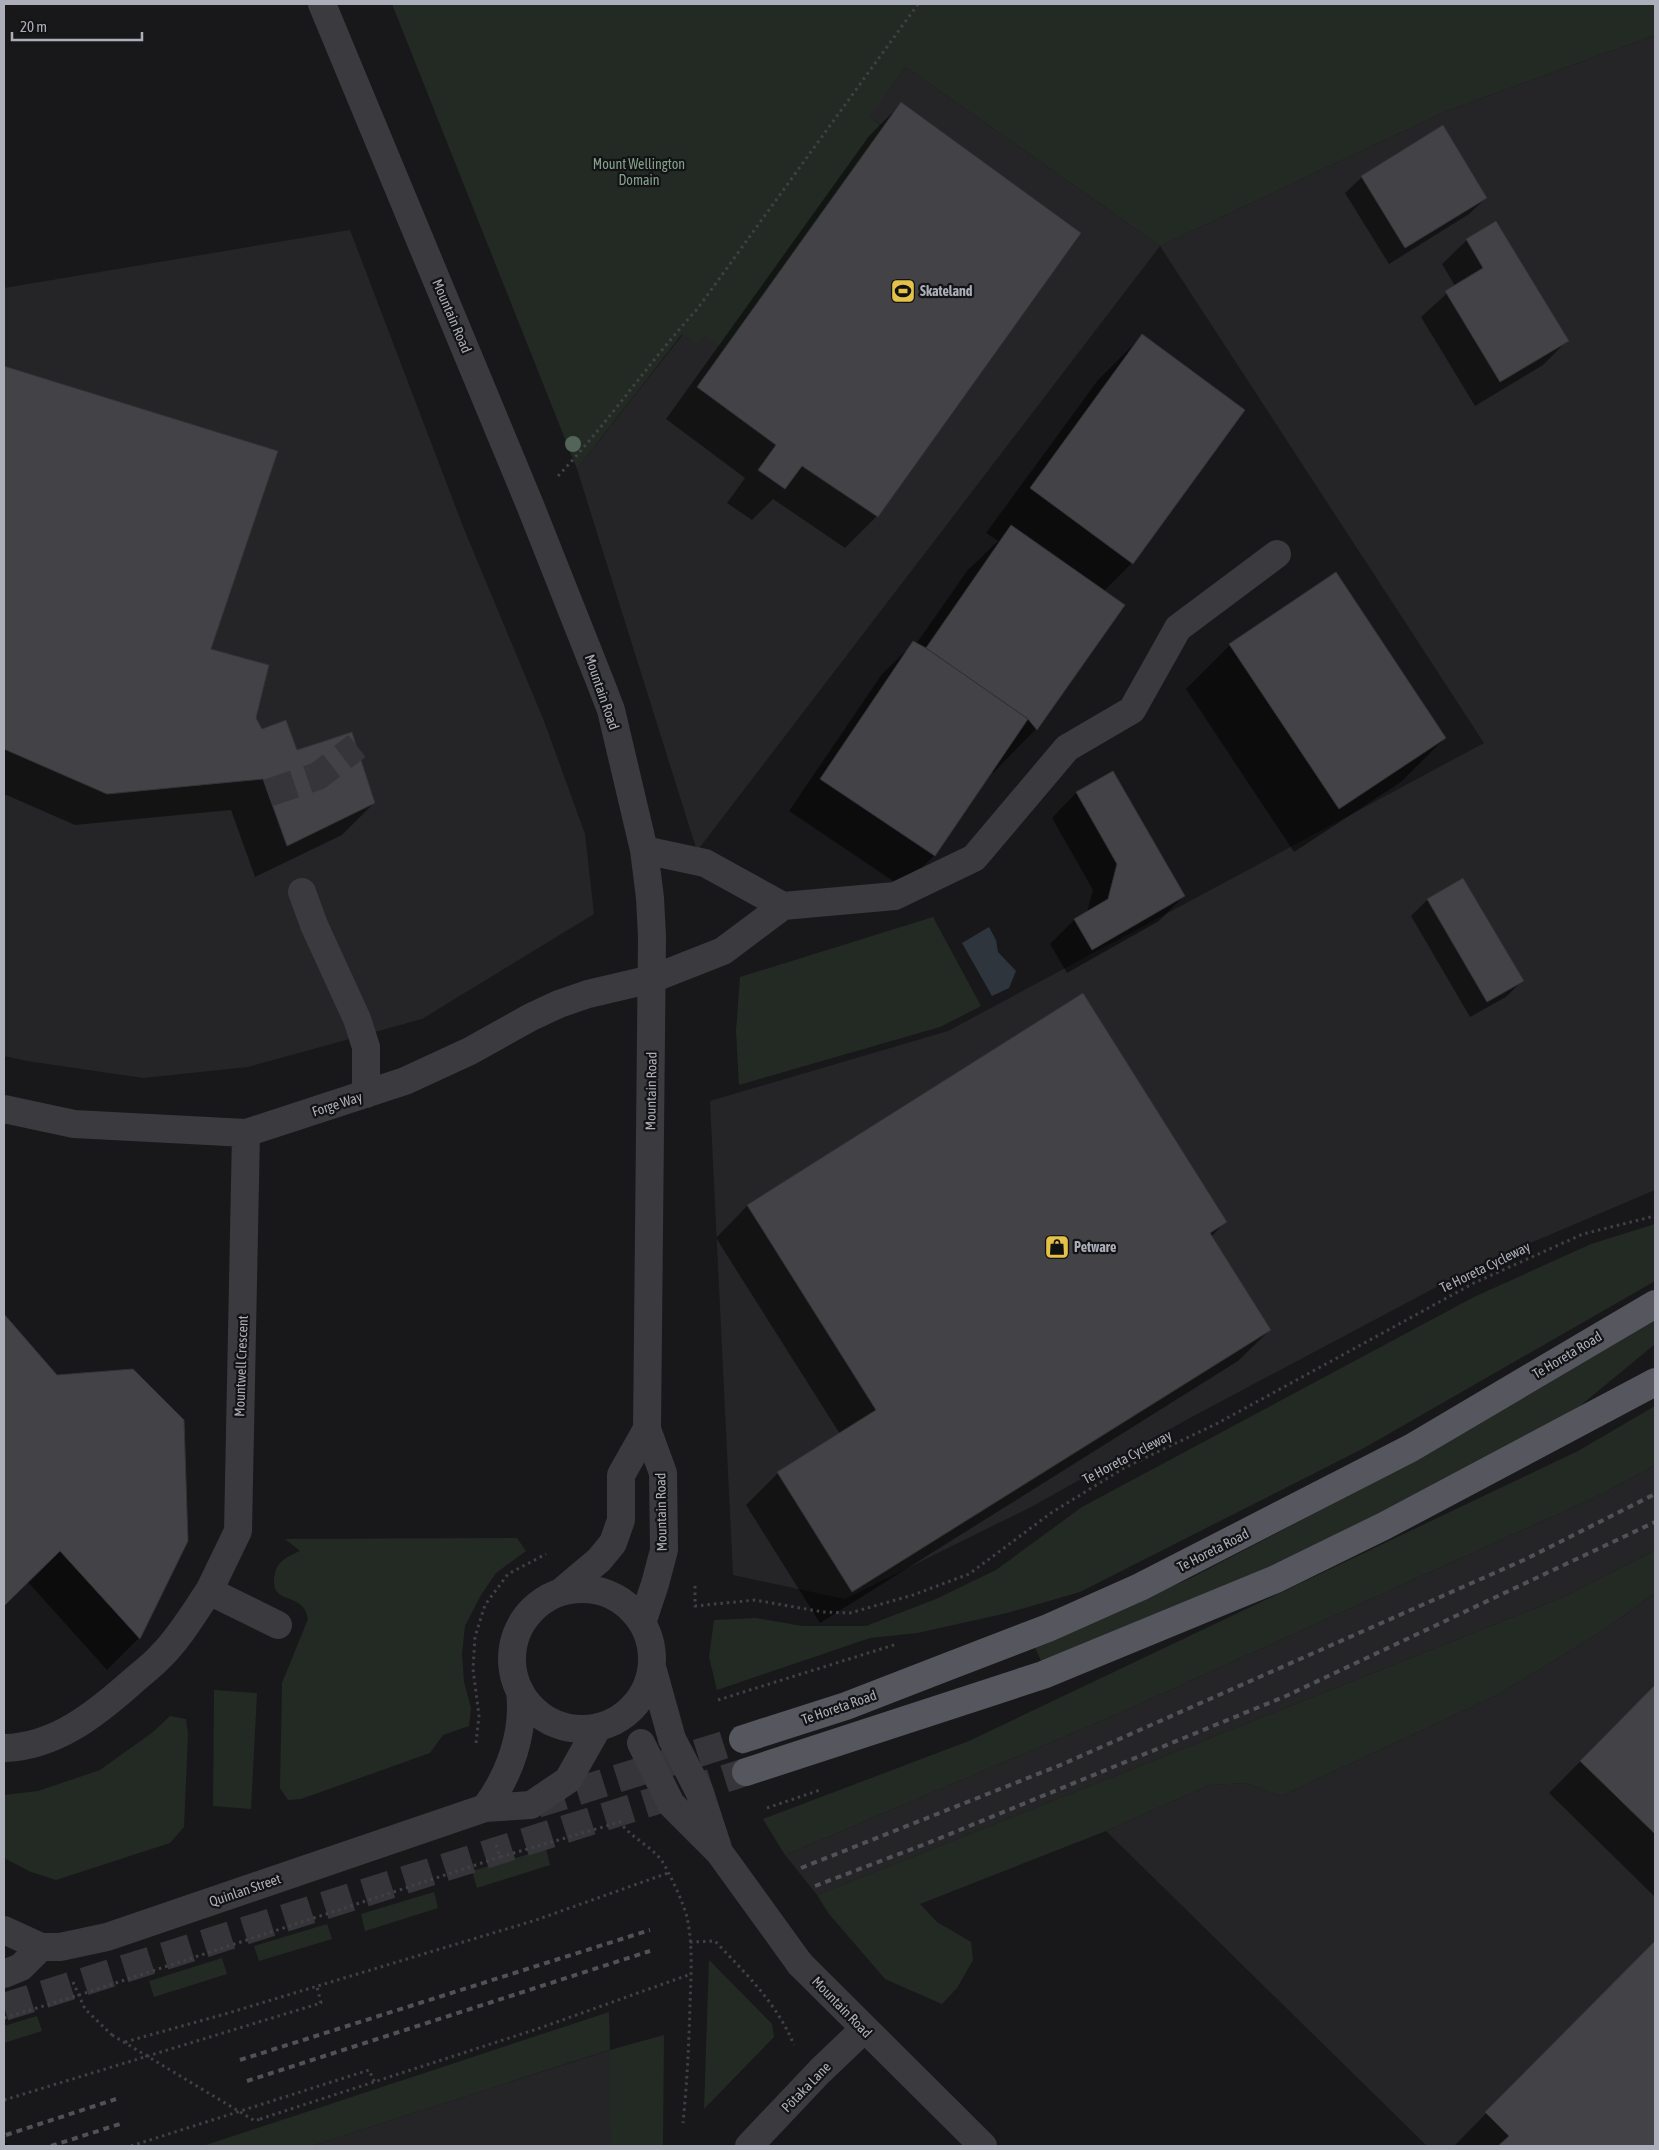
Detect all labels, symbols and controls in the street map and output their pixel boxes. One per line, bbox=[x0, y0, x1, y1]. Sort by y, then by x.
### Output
scale bar bbox=[12, 10, 142, 42]
text: 20 m bbox=[20, 18, 47, 35]
park label: Mount Wellington Domain bbox=[593, 156, 685, 188]
street label: Mountain Road bbox=[429, 277, 475, 355]
sports icon: Skateland bbox=[890, 278, 916, 304]
place label: Skateland bbox=[920, 283, 973, 299]
street label: Mountain Road bbox=[582, 652, 622, 732]
street label: Mountain Road bbox=[642, 1052, 660, 1130]
street label: Forge Way bbox=[310, 1088, 364, 1120]
shop icon: Petware bbox=[1044, 1234, 1070, 1260]
street label: Te Horeta Cycleway bbox=[1437, 1238, 1533, 1296]
place label: Petware bbox=[1074, 1239, 1116, 1255]
street label: Mountwell Crescent bbox=[231, 1315, 251, 1417]
street label: Te Horeta Road bbox=[1529, 1328, 1605, 1382]
street label: Te Horeta Cycleway bbox=[1080, 1427, 1174, 1487]
street label: Mountain Road bbox=[652, 1473, 670, 1551]
street label: Te Horeta Road bbox=[1175, 1525, 1251, 1575]
street label: Te Horeta Road bbox=[800, 1687, 878, 1727]
street label: Quinlan Street bbox=[207, 1870, 283, 1910]
street label: Mountain Road bbox=[809, 1973, 875, 2041]
street label: Pōtaka Lane bbox=[778, 2059, 834, 2115]

